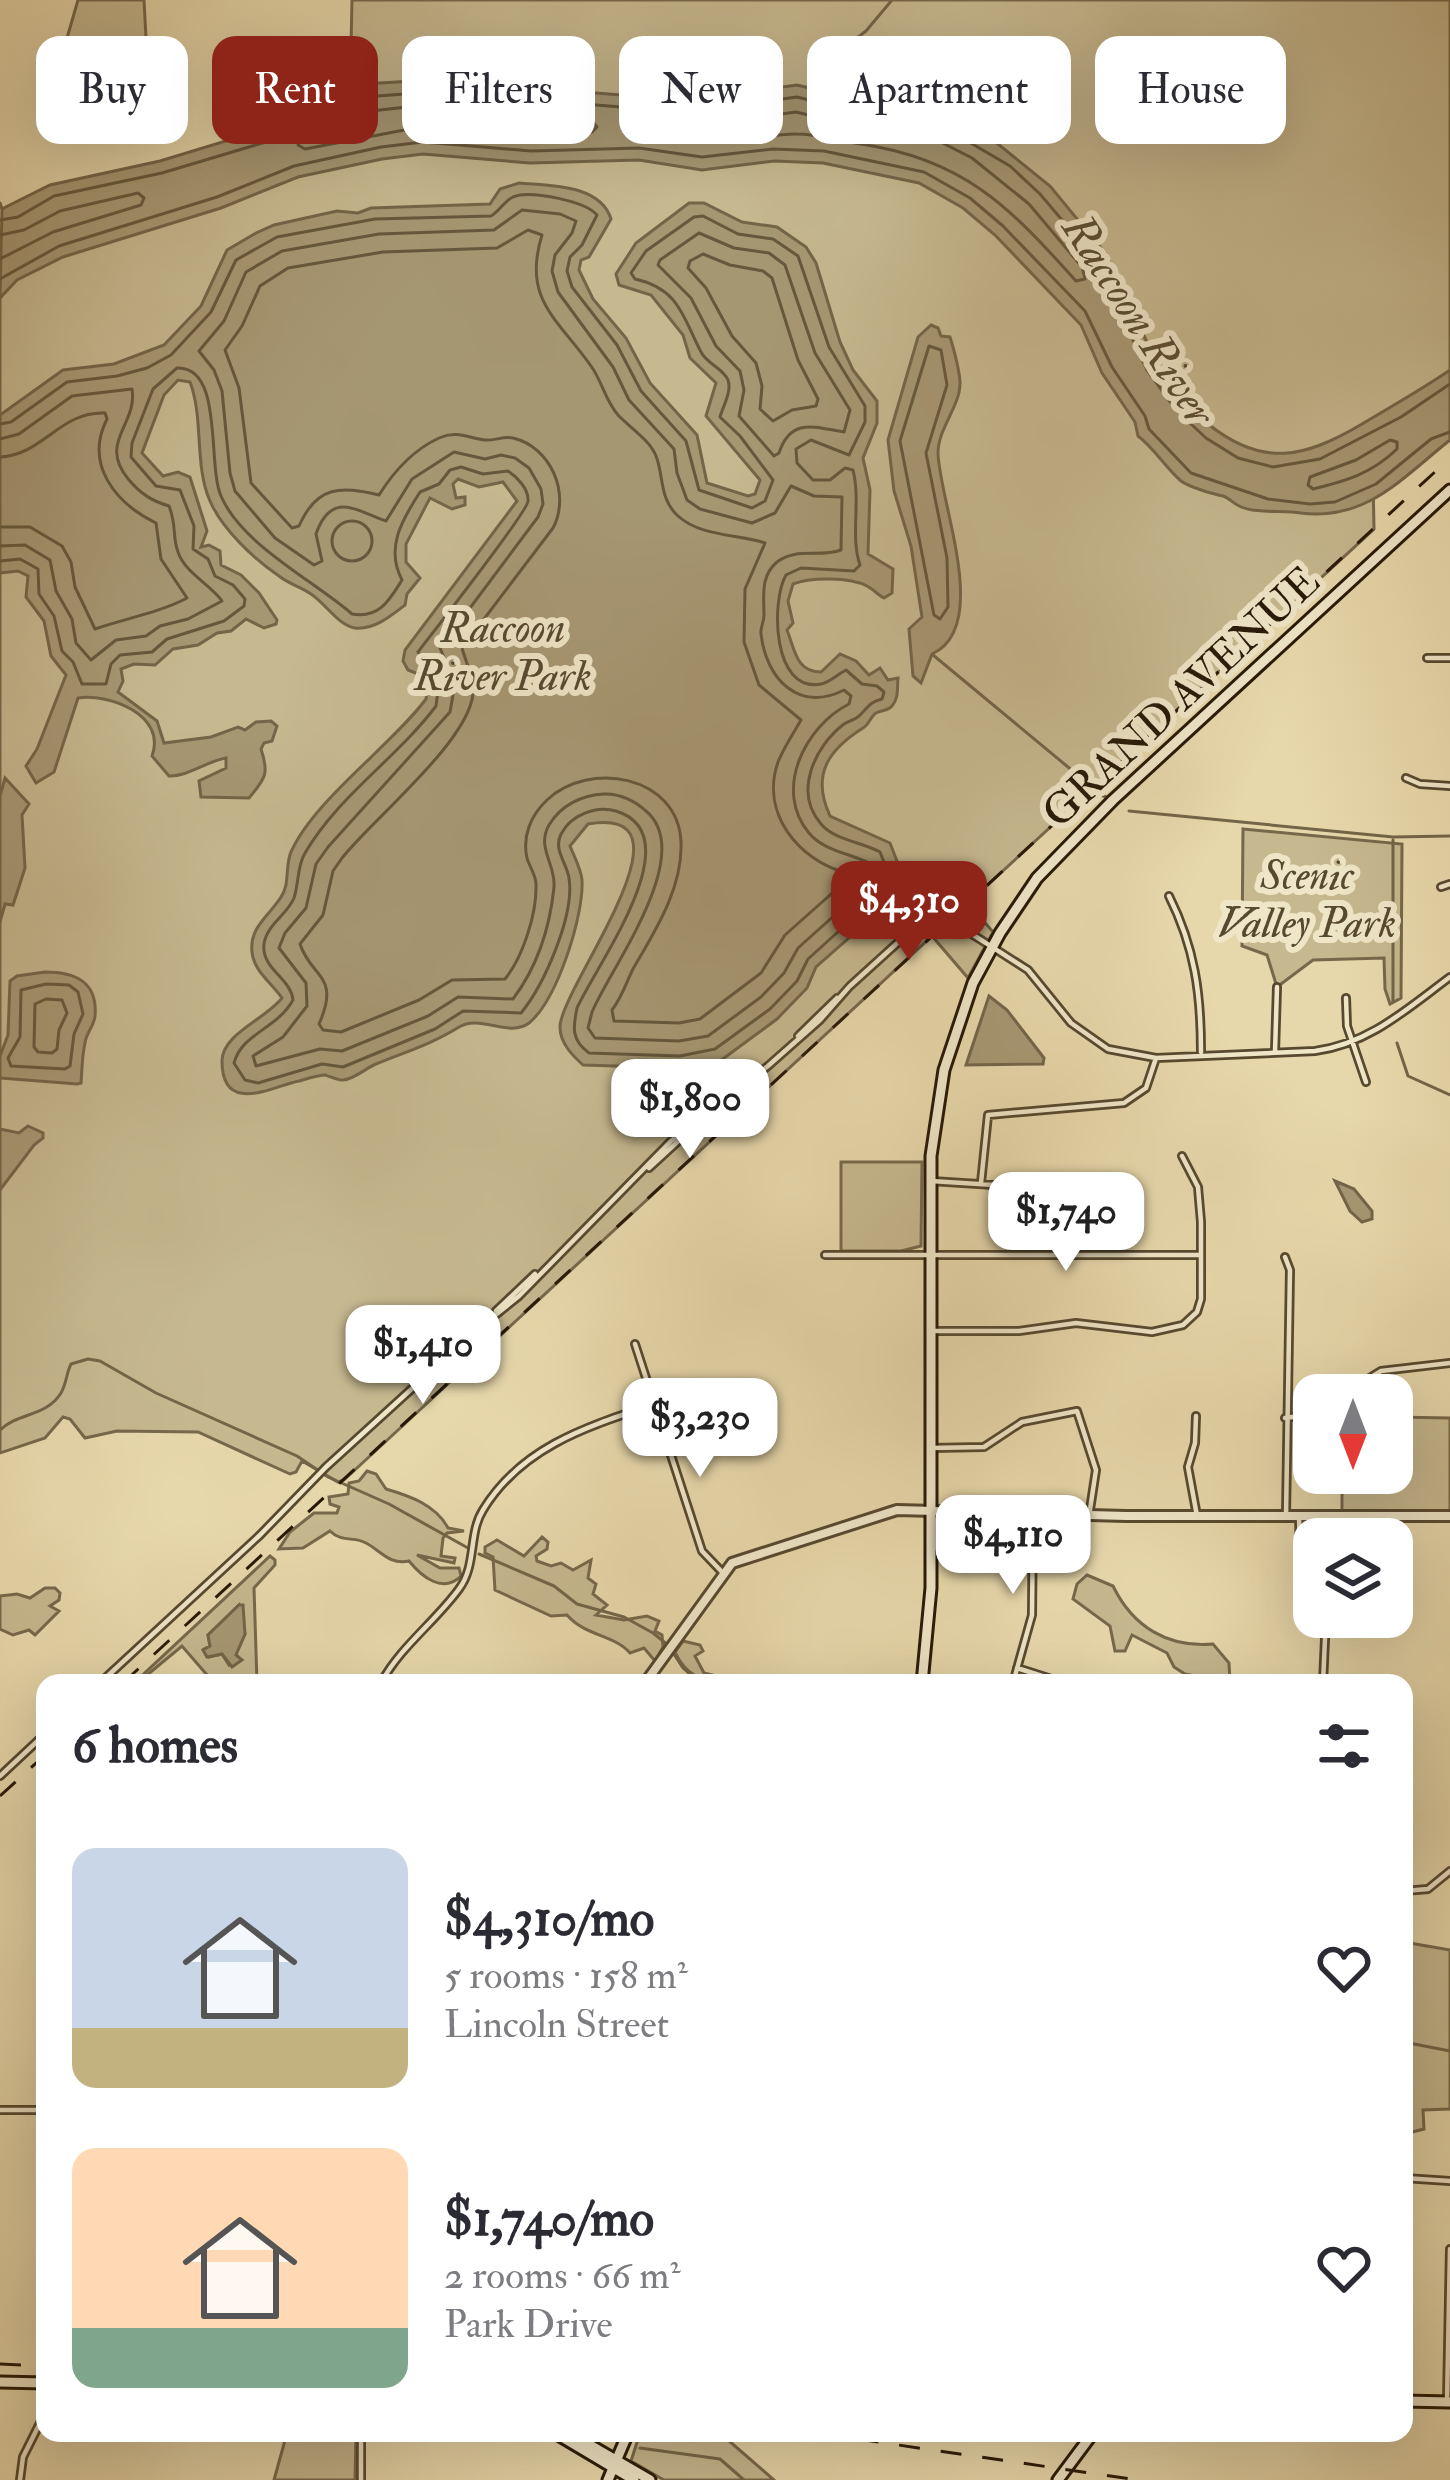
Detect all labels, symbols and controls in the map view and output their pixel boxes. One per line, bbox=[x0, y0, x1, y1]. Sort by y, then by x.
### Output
chip: Buy bbox=[36, 36, 188, 144]
chip: Rent bbox=[212, 36, 378, 144]
chip: Filters bbox=[402, 36, 595, 144]
chip: New bbox=[619, 36, 783, 144]
chip: Apartment bbox=[807, 36, 1071, 144]
chip: House bbox=[1095, 36, 1286, 144]
water label: Raccoon River bbox=[1049, 203, 1229, 438]
street label: GRAND AVENUE bbox=[1032, 556, 1331, 839]
park label: Raccoon River Park bbox=[413, 603, 592, 703]
park label: Scenic Valley Park bbox=[1218, 850, 1396, 950]
pin: $4,310 bbox=[811, 861, 1007, 963]
text: $4,310 bbox=[858, 875, 960, 924]
pin: $1,800 bbox=[592, 1059, 788, 1161]
text: $1,800 bbox=[638, 1073, 742, 1122]
pin: $1,740 bbox=[968, 1172, 1164, 1274]
text: $1,740 bbox=[1015, 1186, 1117, 1235]
pin: $1,410 bbox=[325, 1305, 521, 1407]
text: $1,410 bbox=[373, 1319, 473, 1368]
north arrow bbox=[1293, 1374, 1413, 1494]
map controls bbox=[1293, 1374, 1413, 1638]
pin: $3,230 bbox=[602, 1378, 798, 1480]
text: $3,230 bbox=[649, 1392, 751, 1441]
pin: $4,110 bbox=[915, 1495, 1111, 1597]
text: $4,110 bbox=[963, 1509, 1063, 1558]
button: layers bbox=[1293, 1518, 1413, 1638]
icon: filters bbox=[1311, 1713, 1377, 1779]
text: 6 homes bbox=[72, 1714, 238, 1778]
text: $4,310/mo bbox=[444, 1887, 654, 1951]
icon: home bbox=[168, 1896, 312, 2040]
icon: heart bbox=[1311, 1935, 1377, 2001]
text: 5 rooms · 158 m² bbox=[444, 1951, 688, 2000]
text: Lincoln Street bbox=[444, 2000, 669, 2049]
text: $1,740/mo bbox=[444, 2187, 654, 2251]
icon: home bbox=[168, 2196, 312, 2340]
icon: heart bbox=[1311, 2235, 1377, 2301]
text: 2 rooms · 66 m² bbox=[444, 2251, 680, 2300]
text: Park Drive bbox=[444, 2300, 613, 2349]

